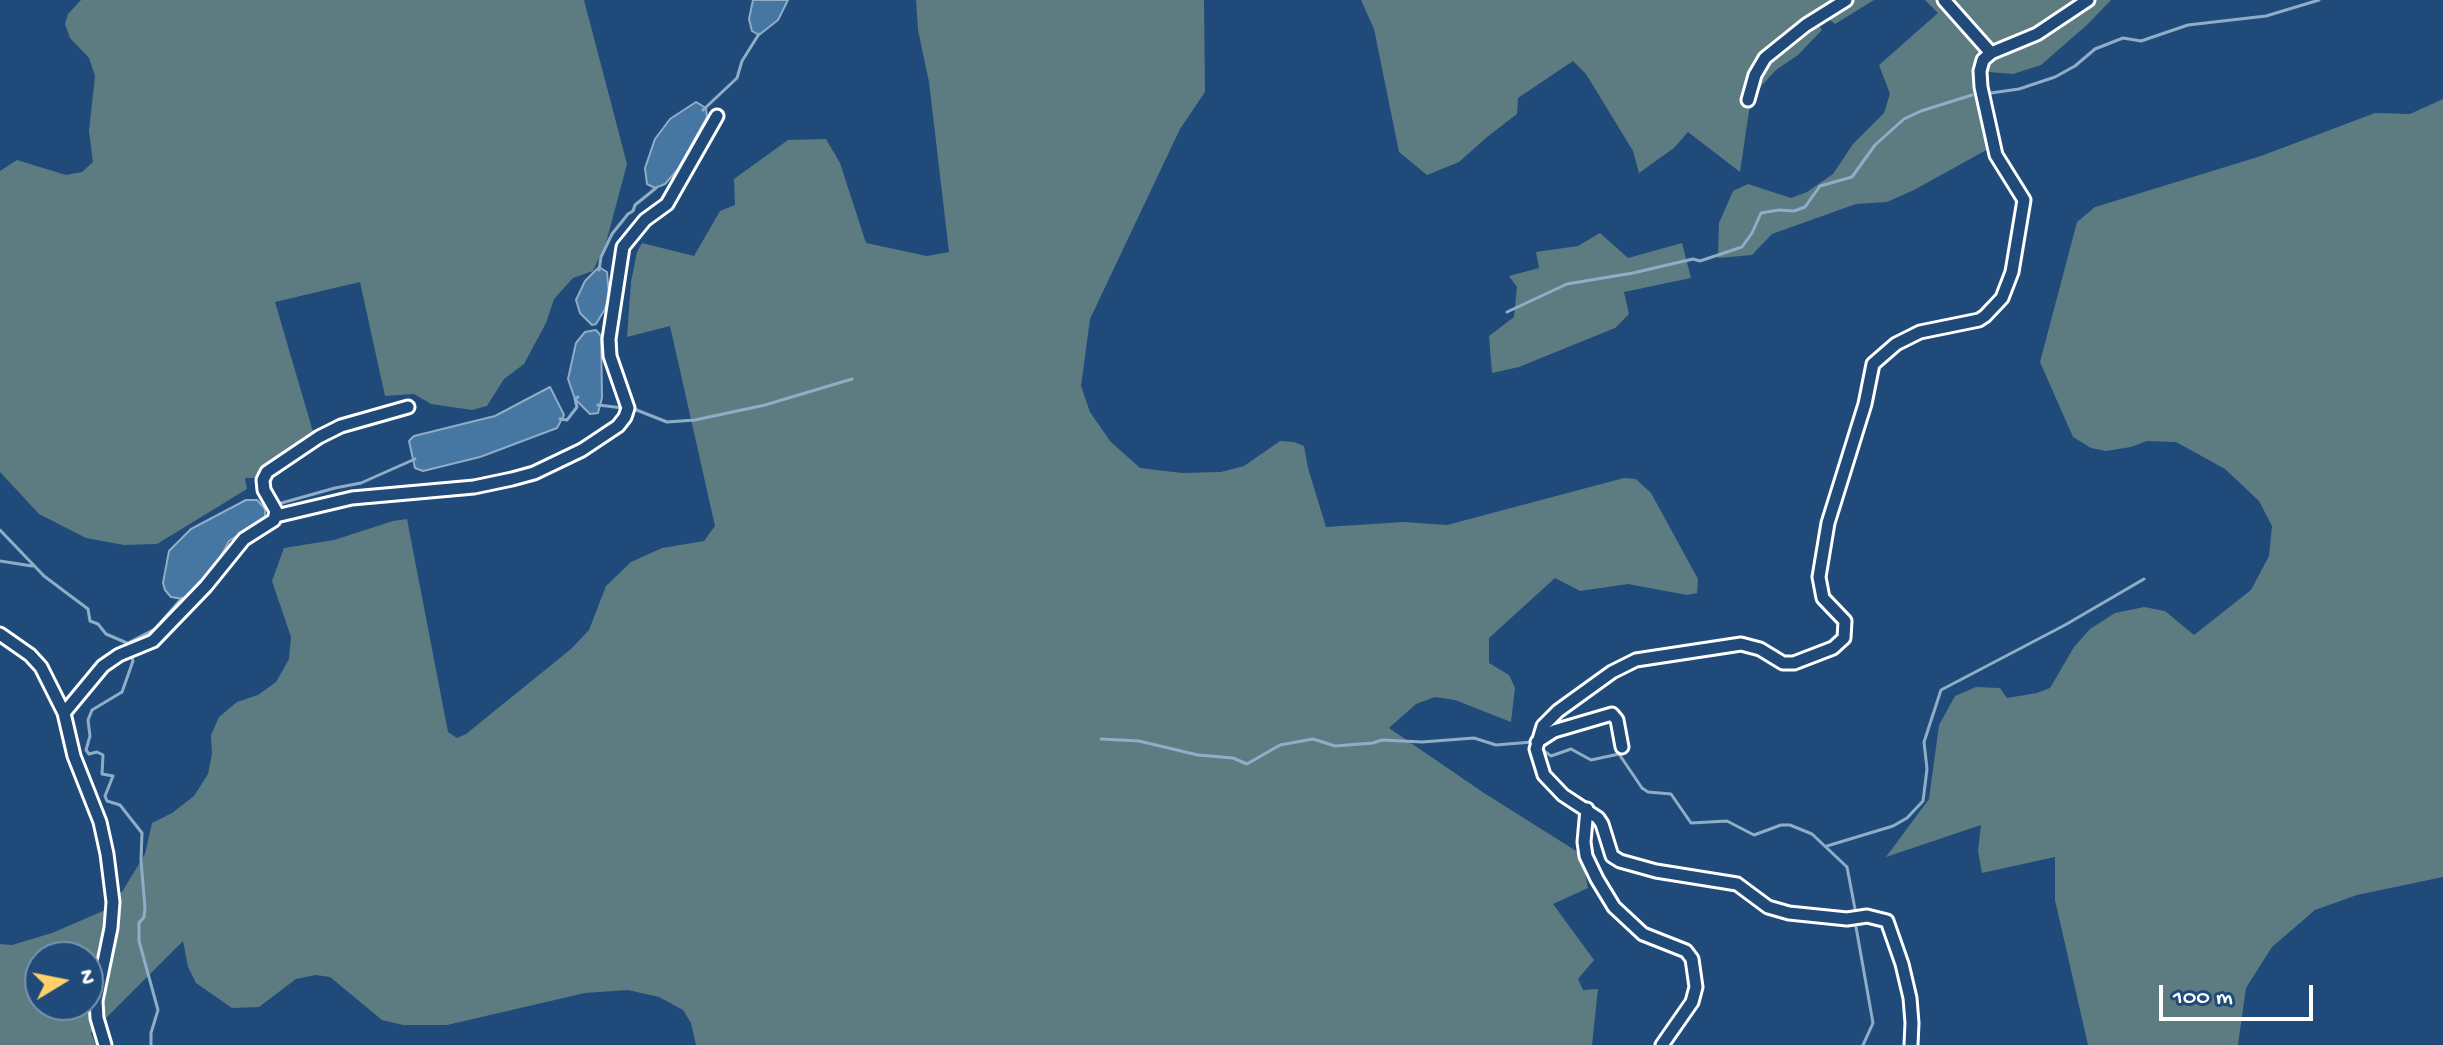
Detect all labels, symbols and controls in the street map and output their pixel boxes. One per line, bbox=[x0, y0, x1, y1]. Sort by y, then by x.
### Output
north arrow bbox=[24, 941, 104, 1021]
text: N bbox=[72, 968, 100, 987]
scale bar bbox=[2163, 969, 2317, 1019]
text: 100 m bbox=[2173, 984, 2233, 1013]

